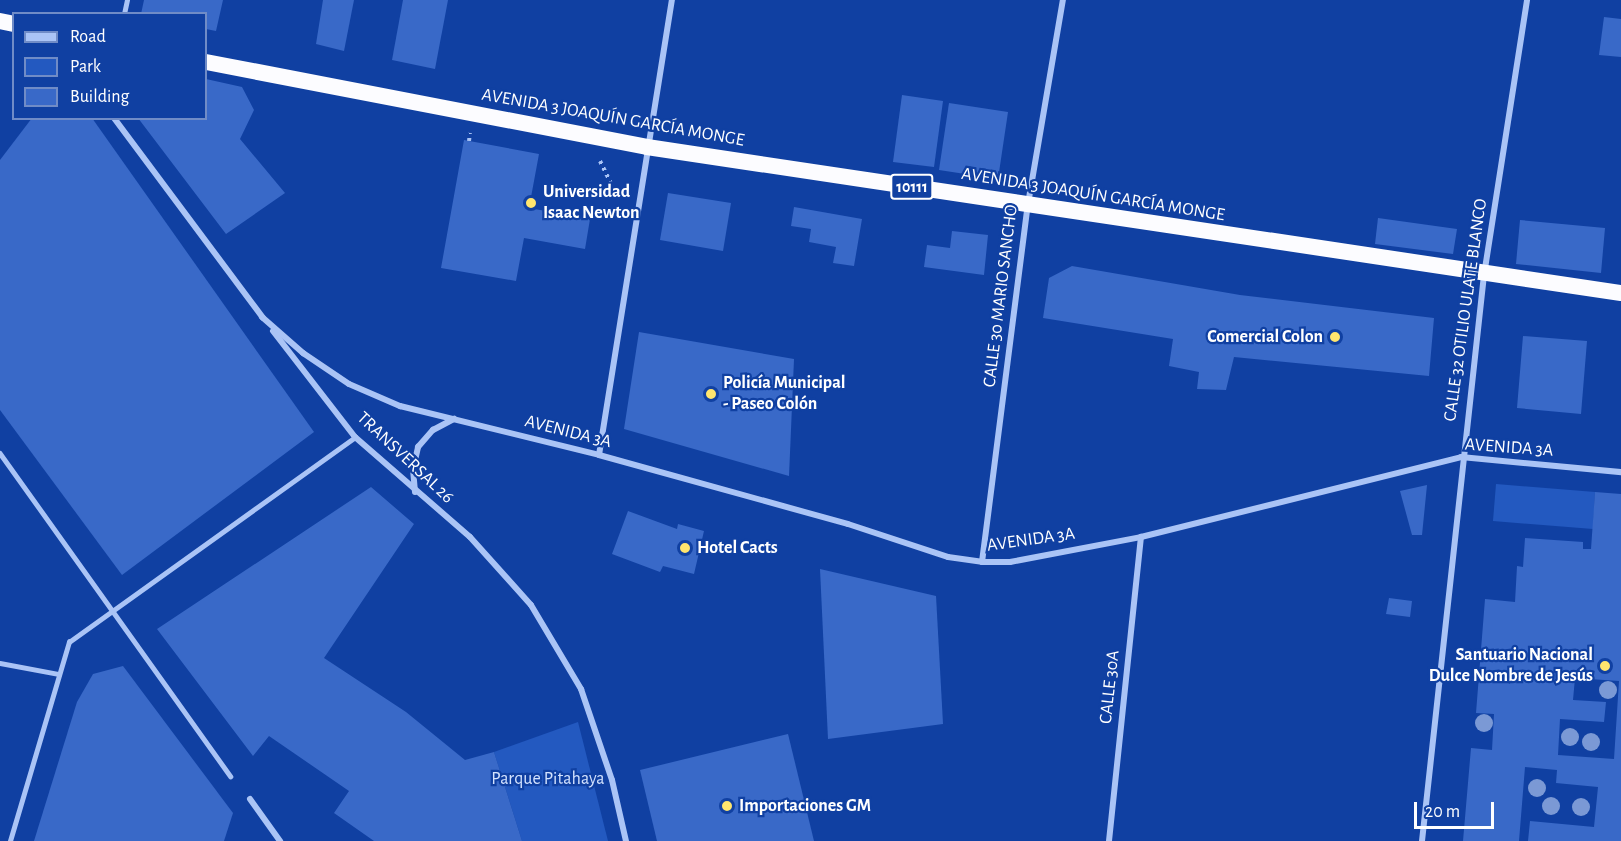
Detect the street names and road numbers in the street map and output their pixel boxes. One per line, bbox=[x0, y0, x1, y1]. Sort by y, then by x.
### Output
street label: AVENIDA 3 JOAQUÍN GARCÍA MONGE bbox=[480, 84, 746, 152]
street label: AVENIDA 3 JOAQUÍN GARCÍA MONGE bbox=[960, 164, 1226, 226]
road number: 10111 bbox=[890, 174, 934, 200]
street label: CALLE 32 OTILIO ULATE BLANCO bbox=[1440, 197, 1492, 423]
street label: CALLE 30 MARIO SANCHO bbox=[979, 204, 1023, 388]
street label: TRANSVERSAL 26 bbox=[352, 408, 458, 508]
street label: AVENIDA 3A bbox=[522, 411, 614, 453]
street label: AVENIDA 3A bbox=[1464, 434, 1554, 462]
street label: AVENIDA 3A bbox=[986, 523, 1076, 557]
street label: CALLE 30A bbox=[1095, 649, 1125, 725]

